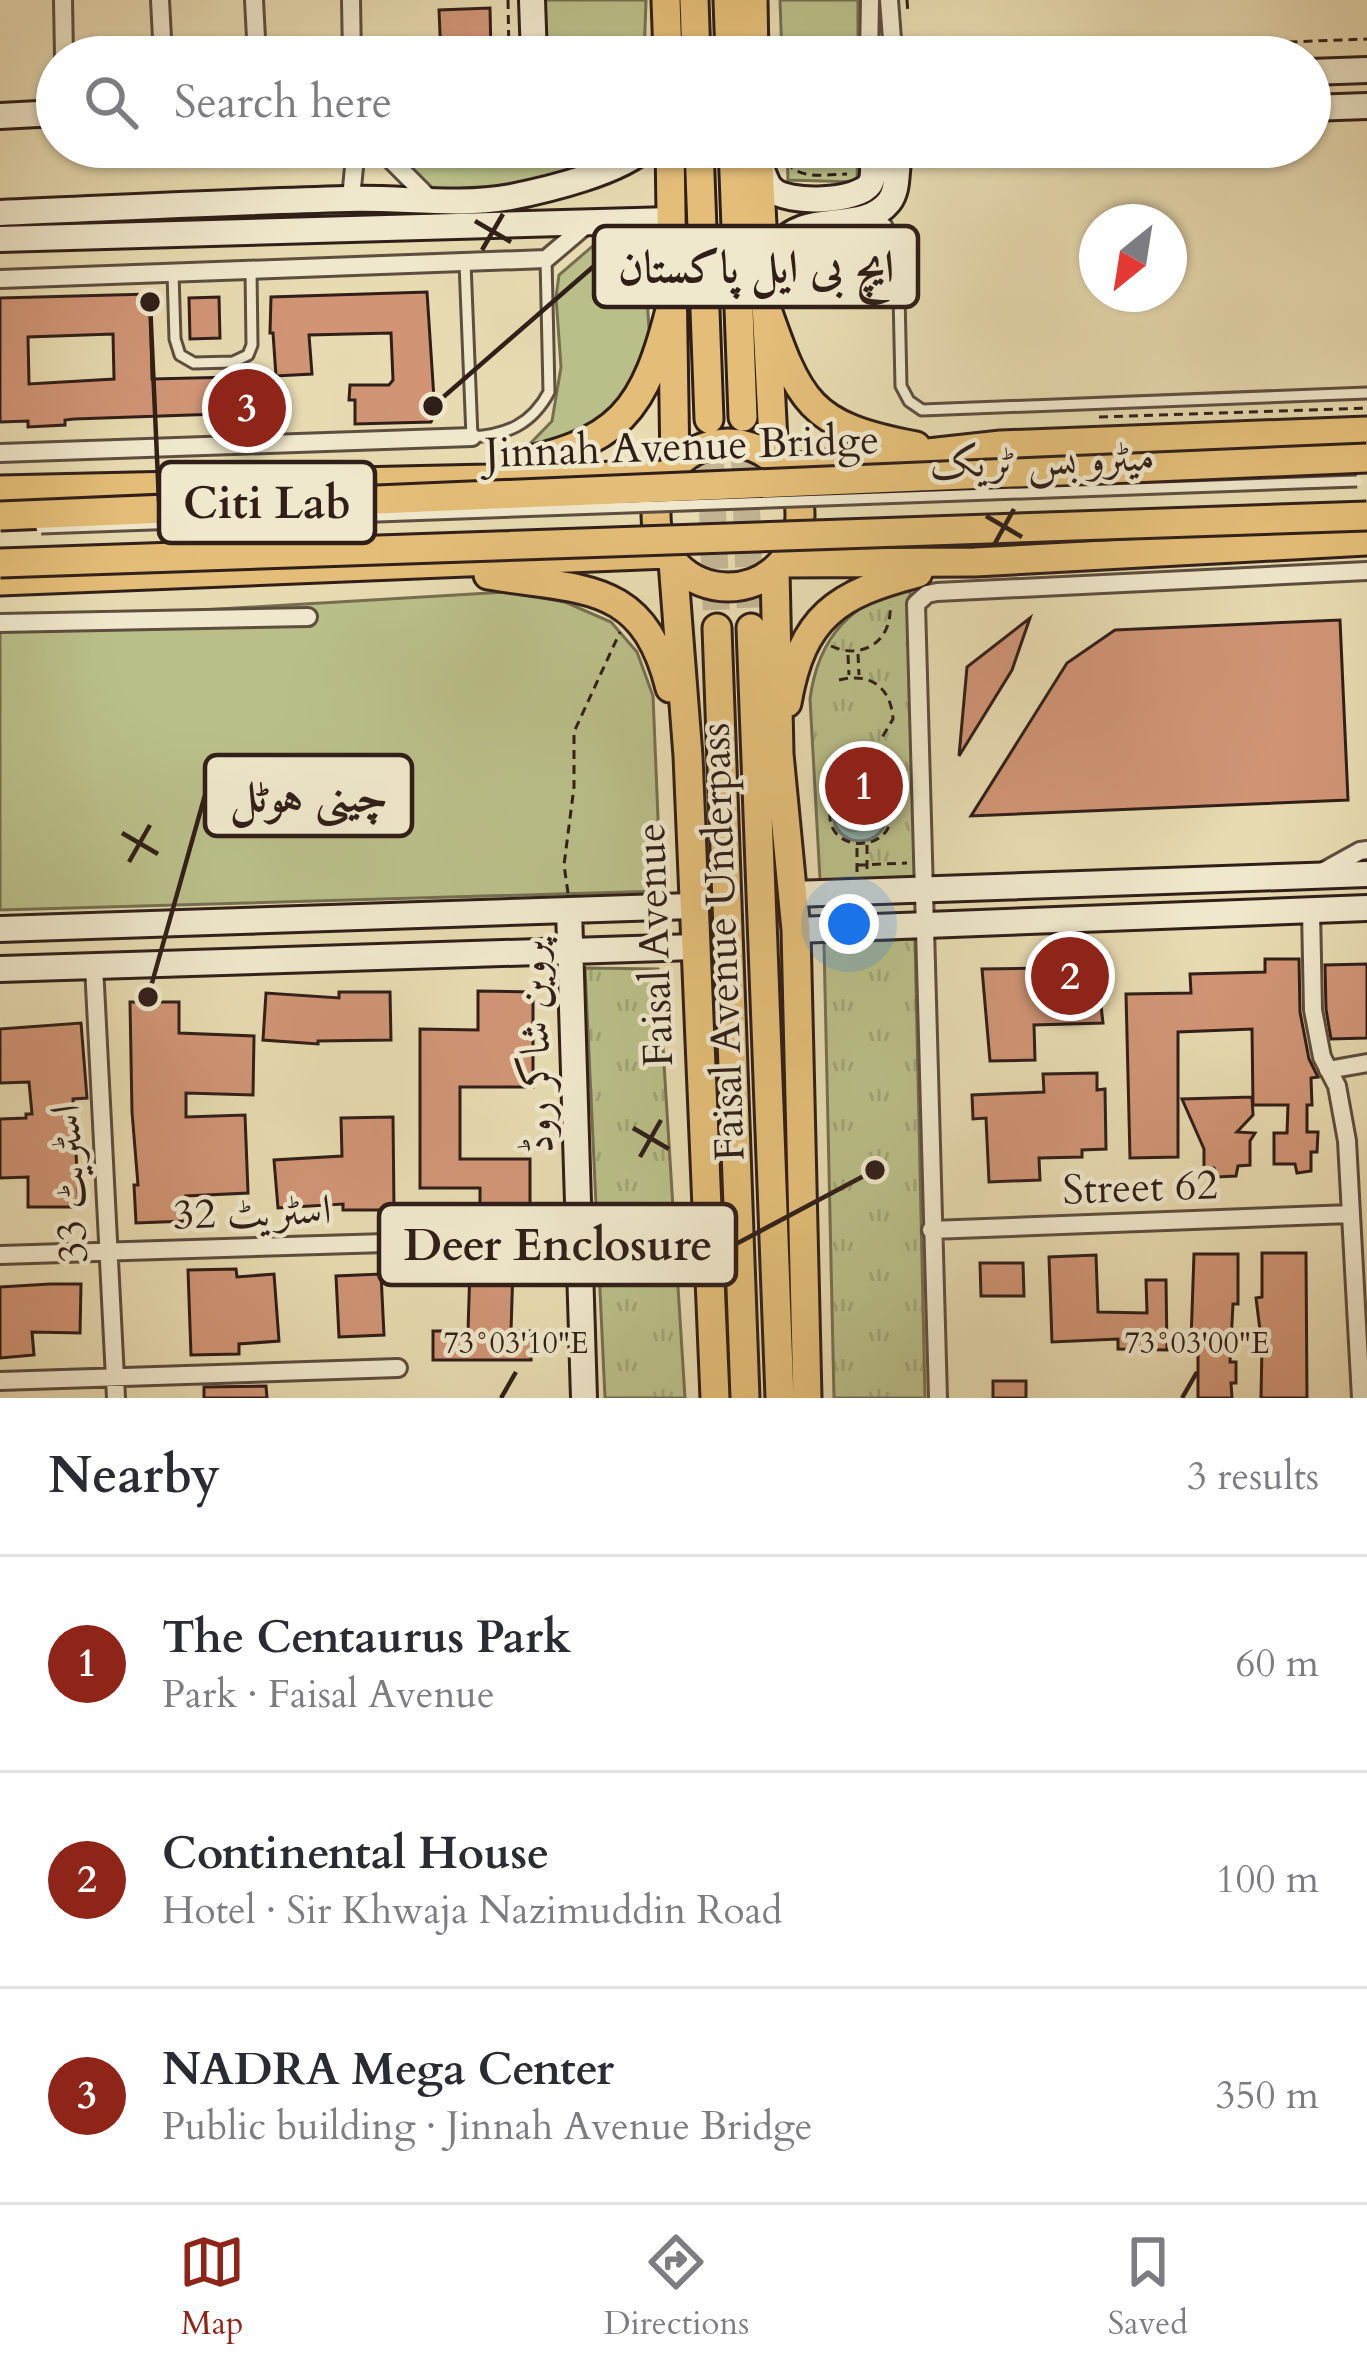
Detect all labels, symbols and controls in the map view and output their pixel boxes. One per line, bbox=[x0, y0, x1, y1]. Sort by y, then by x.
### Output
search box bbox=[36, 36, 1331, 168]
icon: search bbox=[78, 69, 144, 135]
text: Search here bbox=[174, 72, 392, 133]
north arrow bbox=[1079, 204, 1187, 312]
callout: ایچ بی ایل پاکستان bbox=[594, 226, 918, 307]
text: ایچ بی ایل پاکستان bbox=[618, 237, 894, 305]
pin: 3 bbox=[208, 363, 286, 453]
street label: Jinnah Avenue Bridge bbox=[478, 411, 880, 482]
street label: میٹرو بس ٹریک bbox=[929, 428, 1156, 493]
callout: Citi Lab bbox=[159, 462, 375, 543]
text: Citi Lab bbox=[183, 473, 351, 534]
street label: Faisal Avenue Underpass bbox=[686, 722, 759, 1162]
pin: 1 bbox=[825, 741, 903, 831]
callout: چینی ہوٹل bbox=[205, 755, 412, 836]
text: چینی ہوٹل bbox=[230, 766, 388, 829]
street label: Faisal Avenue bbox=[622, 822, 687, 1068]
your location bbox=[819, 894, 879, 954]
pin: 2 bbox=[1031, 931, 1109, 1021]
street label: پروین شاکر روڈ bbox=[503, 935, 568, 1155]
street label: اسٹریٹ 33 bbox=[37, 1103, 102, 1265]
street label: Street 62 bbox=[1061, 1156, 1219, 1219]
street label: اسٹریٹ 32 bbox=[172, 1181, 332, 1244]
callout: Deer Enclosure bbox=[379, 1204, 736, 1285]
text: Deer Enclosure bbox=[404, 1215, 712, 1276]
text: 73°03'10"E bbox=[443, 1323, 589, 1364]
text: 73°03'00"E bbox=[1124, 1323, 1270, 1364]
text: Nearby bbox=[48, 1441, 220, 1511]
text: 3 results bbox=[1187, 1450, 1319, 1503]
text: The Centaurus Park bbox=[162, 1607, 571, 1668]
text: 1 bbox=[77, 1637, 97, 1690]
text: 60 m bbox=[1236, 1637, 1319, 1690]
text: Park · Faisal Avenue bbox=[162, 1668, 495, 1721]
text: Continental House bbox=[162, 1823, 549, 1884]
text: 2 bbox=[77, 1853, 97, 1906]
text: 100 m bbox=[1216, 1853, 1319, 1906]
text: Hotel · Sir Khwaja Nazimuddin Road bbox=[162, 1884, 782, 1937]
text: NADRA Mega Center bbox=[162, 2039, 614, 2100]
text: 3 bbox=[77, 2069, 97, 2122]
text: 350 m bbox=[1216, 2069, 1319, 2122]
text: Public building · Jinnah Avenue Bridge bbox=[162, 2100, 813, 2153]
tab: Map bbox=[179, 2229, 245, 2346]
tab: Directions bbox=[604, 2229, 749, 2346]
tab: Saved bbox=[1108, 2229, 1188, 2346]

